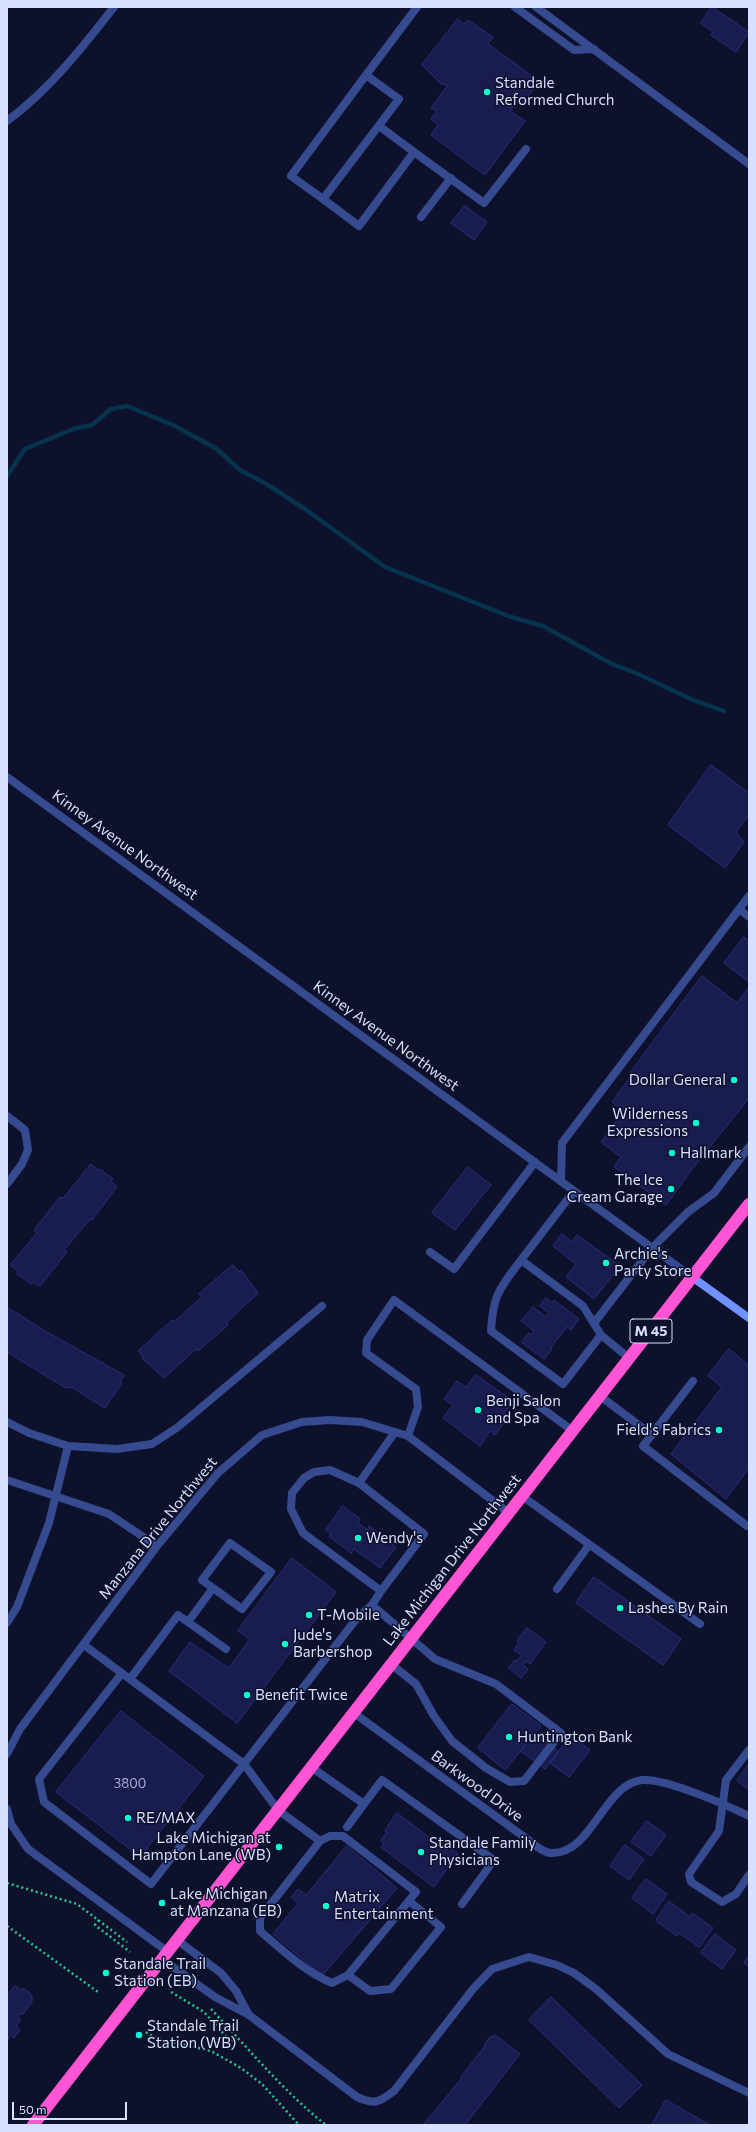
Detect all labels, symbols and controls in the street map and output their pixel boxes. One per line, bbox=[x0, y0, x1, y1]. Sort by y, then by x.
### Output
place label: Standale Reformed Church bbox=[495, 74, 614, 109]
marker: Standale Reformed Church bbox=[482, 87, 492, 97]
street label: Kinney Avenue Northwest bbox=[49, 786, 201, 904]
street label: Kinney Avenue Northwest bbox=[310, 977, 462, 1095]
place label: Dollar General bbox=[629, 1071, 726, 1089]
marker: Dollar General bbox=[729, 1075, 739, 1085]
place label: Wilderness Expressions bbox=[607, 1105, 688, 1140]
marker: Wilderness Expressions bbox=[691, 1118, 701, 1128]
place label: Hallmark bbox=[680, 1144, 742, 1162]
marker: Hallmark bbox=[667, 1148, 677, 1158]
place label: The Ice Cream Garage bbox=[567, 1171, 663, 1206]
marker: The Ice Cream Garage bbox=[666, 1184, 676, 1194]
place label: Archie's Party Store bbox=[614, 1245, 691, 1280]
marker: Archie's Party Store bbox=[601, 1258, 611, 1268]
road number: M 45 bbox=[630, 1319, 672, 1343]
place label: Benji Salon and Spa bbox=[486, 1392, 561, 1427]
marker: Benji Salon and Spa bbox=[473, 1405, 483, 1415]
place label: Field's Fabrics bbox=[616, 1421, 711, 1439]
marker: Field's Fabrics bbox=[714, 1425, 724, 1435]
street label: Manzana Drive Northwest bbox=[95, 1453, 221, 1603]
street label: Lake Michigan Drive Northwest bbox=[379, 1471, 525, 1649]
place label: Wendy's bbox=[366, 1529, 423, 1547]
marker: Wendy's bbox=[353, 1533, 363, 1543]
place label: Lashes By Rain bbox=[628, 1599, 728, 1617]
marker: Lashes By Rain bbox=[615, 1603, 625, 1613]
place label: T-Mobile bbox=[317, 1606, 380, 1624]
marker: T-Mobile bbox=[304, 1610, 314, 1620]
place label: Jude's Barbershop bbox=[293, 1626, 372, 1661]
marker: Jude's Barbershop bbox=[280, 1639, 290, 1649]
place label: Benefit Twice bbox=[255, 1686, 348, 1704]
marker: Benefit Twice bbox=[242, 1690, 252, 1700]
place label: Huntington Bank bbox=[517, 1728, 633, 1746]
marker: Huntington Bank bbox=[504, 1732, 514, 1742]
street label: Barkwood Drive bbox=[428, 1747, 526, 1825]
house number: 3800 bbox=[114, 1776, 146, 1792]
place label: RE/MAX bbox=[136, 1809, 196, 1827]
marker: RE/MAX bbox=[123, 1813, 133, 1823]
place label: Lake Michigan at Hampton Lane (WB) bbox=[132, 1829, 271, 1864]
place label: Standale Family Physicians bbox=[429, 1834, 536, 1869]
marker: Lake Michigan at Hampton Lane (WB) bbox=[274, 1842, 284, 1852]
marker: Standale Family Physicians bbox=[416, 1847, 426, 1857]
place label: Lake Michigan at Manzana (EB) bbox=[170, 1885, 282, 1920]
place label: Matrix Entertainment bbox=[334, 1888, 434, 1923]
marker: Lake Michigan at Manzana (EB) bbox=[157, 1898, 167, 1908]
marker: Matrix Entertainment bbox=[321, 1901, 331, 1911]
place label: Standale Trail Station (EB) bbox=[114, 1955, 206, 1990]
marker: Standale Trail Station (EB) bbox=[101, 1968, 111, 1978]
place label: Standale Trail Station (WB) bbox=[147, 2017, 239, 2052]
marker: Standale Trail Station (WB) bbox=[134, 2030, 144, 2040]
scale bar bbox=[14, 2094, 129, 2120]
text: 50 m bbox=[19, 2102, 47, 2116]

